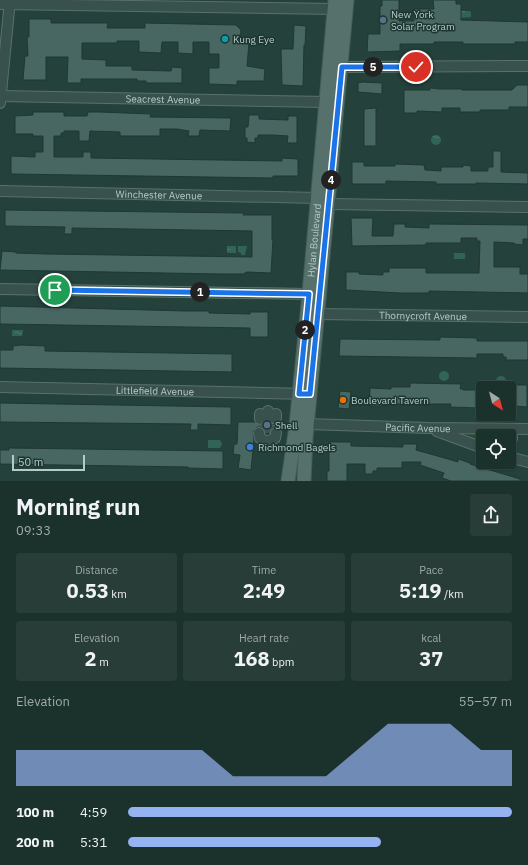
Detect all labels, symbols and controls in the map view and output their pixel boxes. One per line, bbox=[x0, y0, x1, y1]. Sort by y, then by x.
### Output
place label: New York Solar Program bbox=[391, 8, 455, 33]
marker: New York Solar Program bbox=[378, 15, 388, 25]
place label: Kung Eye bbox=[233, 33, 275, 46]
marker: Kung Eye bbox=[220, 34, 230, 44]
pin bbox=[399, 50, 433, 84]
icon: check bbox=[405, 56, 427, 78]
pin: 5 bbox=[363, 57, 383, 77]
text: 5 bbox=[370, 60, 376, 74]
street label: Seacrest Avenue bbox=[125, 92, 201, 107]
pin: 4 bbox=[321, 170, 341, 190]
text: 4 bbox=[328, 173, 334, 187]
street label: Winchester Avenue bbox=[116, 188, 203, 202]
street label: Hylan Boulevard bbox=[305, 203, 324, 278]
pin bbox=[38, 273, 72, 307]
icon: arrive bbox=[44, 279, 66, 301]
pin: 1 bbox=[190, 282, 210, 302]
text: 1 bbox=[197, 285, 203, 299]
street label: Thornycroft Avenue bbox=[379, 309, 468, 323]
pin: 2 bbox=[295, 320, 315, 340]
text: 2 bbox=[302, 323, 308, 337]
north arrow bbox=[476, 381, 516, 421]
map controls bbox=[476, 381, 516, 469]
street label: Littlefield Avenue bbox=[116, 384, 195, 398]
place label: Boulevard Tavern bbox=[351, 394, 429, 407]
marker: Boulevard Tavern bbox=[338, 395, 348, 405]
place label: Shell bbox=[275, 419, 298, 432]
marker: Shell bbox=[262, 420, 272, 430]
street label: Pacific Avenue bbox=[385, 421, 451, 435]
button: locate bbox=[476, 429, 516, 469]
place label: Richmond Bagels bbox=[258, 441, 336, 454]
marker: Richmond Bagels bbox=[245, 442, 255, 452]
scale bar bbox=[12, 453, 85, 472]
text: 50 m bbox=[18, 455, 43, 469]
text: Morning run bbox=[16, 492, 140, 521]
button: share bbox=[470, 494, 512, 536]
text: 09:33 bbox=[16, 522, 51, 539]
text: Distance bbox=[75, 563, 118, 577]
text: Time bbox=[252, 563, 276, 577]
text: Pace bbox=[419, 563, 443, 577]
text: 0.53 bbox=[67, 577, 109, 604]
text: 2:49 bbox=[243, 577, 285, 604]
text: 5:19 bbox=[399, 577, 442, 604]
text: km bbox=[109, 587, 127, 601]
text: /km bbox=[442, 587, 464, 601]
text: Elevation bbox=[74, 631, 119, 645]
text: Heart rate bbox=[239, 631, 289, 645]
text: kcal bbox=[421, 631, 441, 645]
text: 2 bbox=[85, 645, 97, 672]
text: 168 bbox=[234, 645, 270, 672]
text: 37 bbox=[419, 645, 443, 672]
text: m bbox=[97, 655, 109, 669]
text: bpm bbox=[270, 655, 294, 669]
text: Elevation bbox=[16, 693, 70, 710]
text: 55–57 m bbox=[459, 693, 512, 710]
text: 100 m bbox=[16, 804, 54, 821]
text: 4:59 bbox=[80, 804, 107, 821]
text: 200 m bbox=[16, 834, 54, 851]
text: 5:31 bbox=[80, 834, 107, 851]

